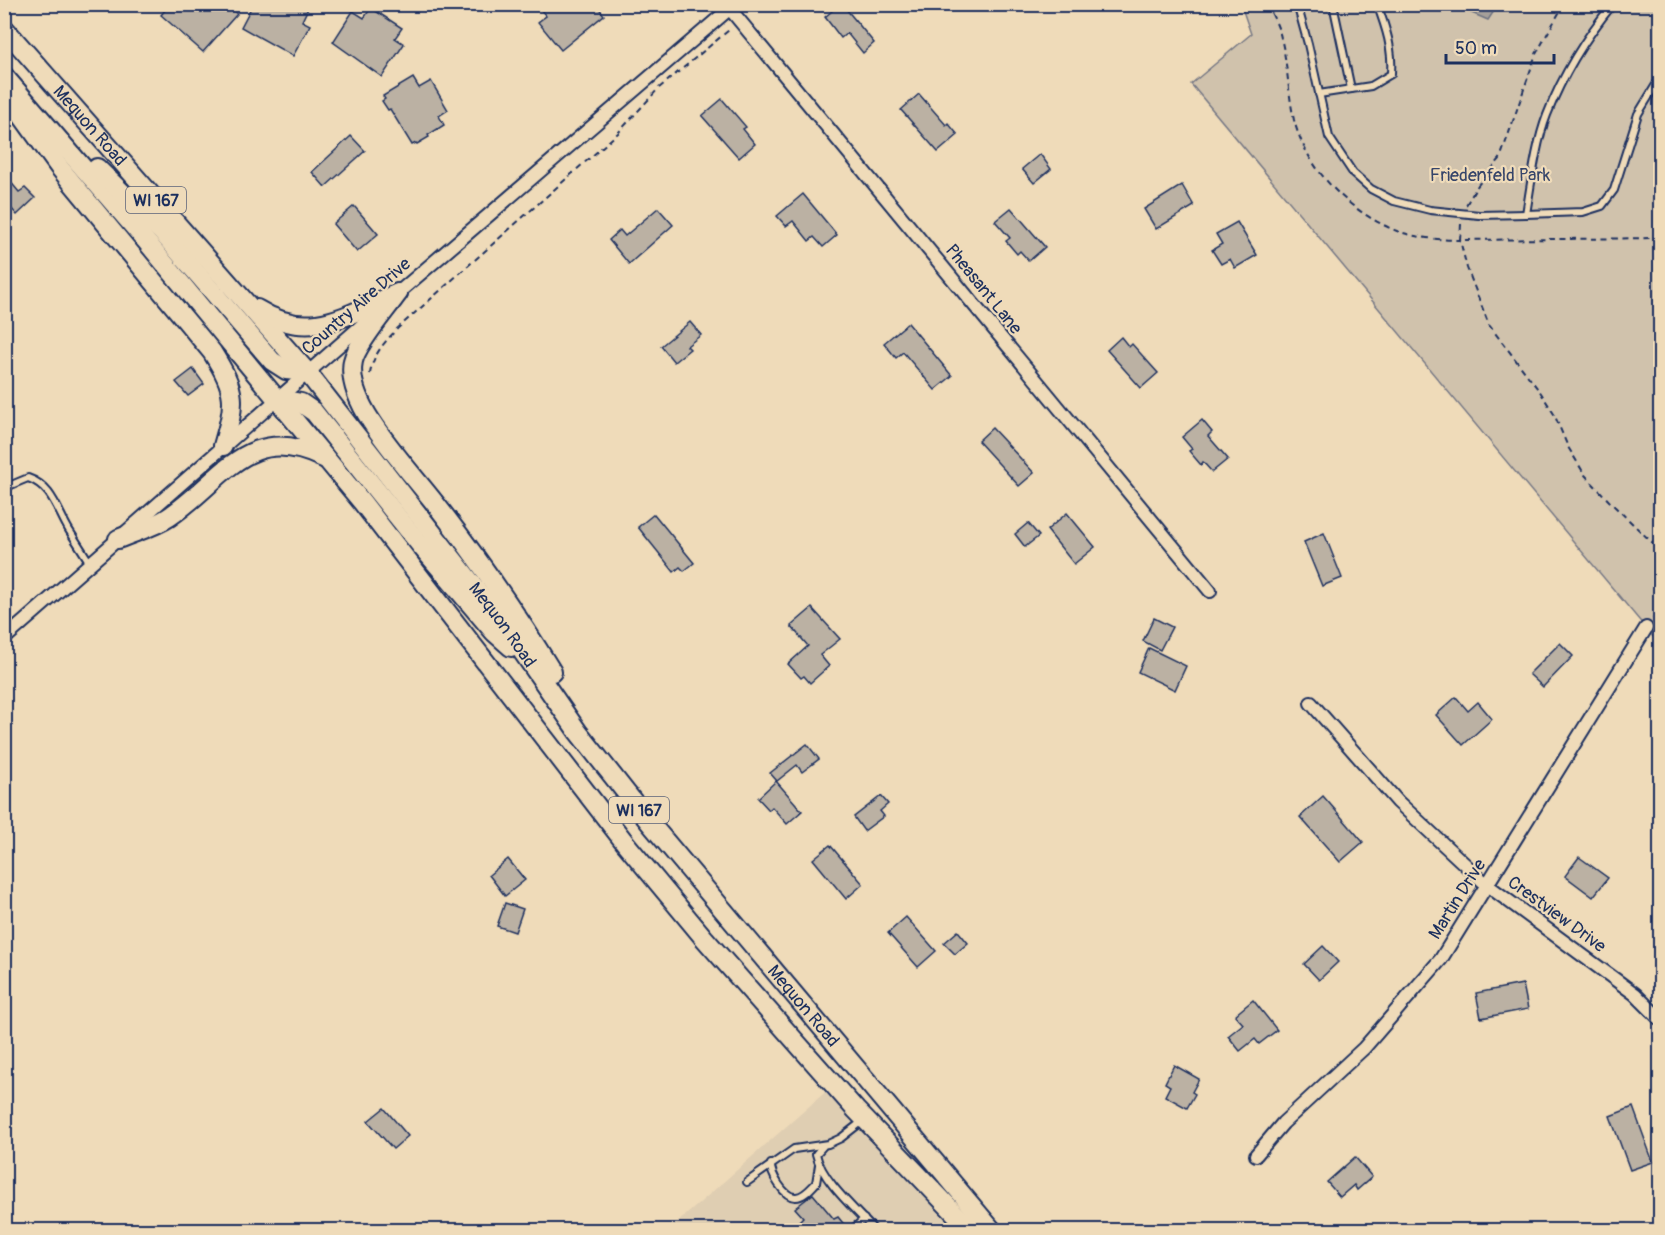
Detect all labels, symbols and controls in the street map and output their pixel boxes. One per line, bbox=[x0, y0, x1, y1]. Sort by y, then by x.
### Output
scale bar bbox=[1446, 27, 1554, 65]
text: 50 m bbox=[1455, 37, 1497, 60]
street label: Mequon Road bbox=[48, 81, 131, 171]
park label: Friedenfeld Park bbox=[1430, 164, 1551, 187]
road number: WI 167 bbox=[126, 187, 186, 213]
street label: Pheasant Lane bbox=[940, 239, 1027, 339]
street label: Country Aire Drive bbox=[297, 253, 416, 360]
street label: Mequon Road bbox=[463, 578, 541, 672]
road number: WI 167 bbox=[609, 797, 669, 823]
street label: Martin Drive bbox=[1424, 855, 1491, 944]
street label: Crestview Drive bbox=[1503, 871, 1610, 958]
street label: Mequon Road bbox=[762, 960, 844, 1052]

